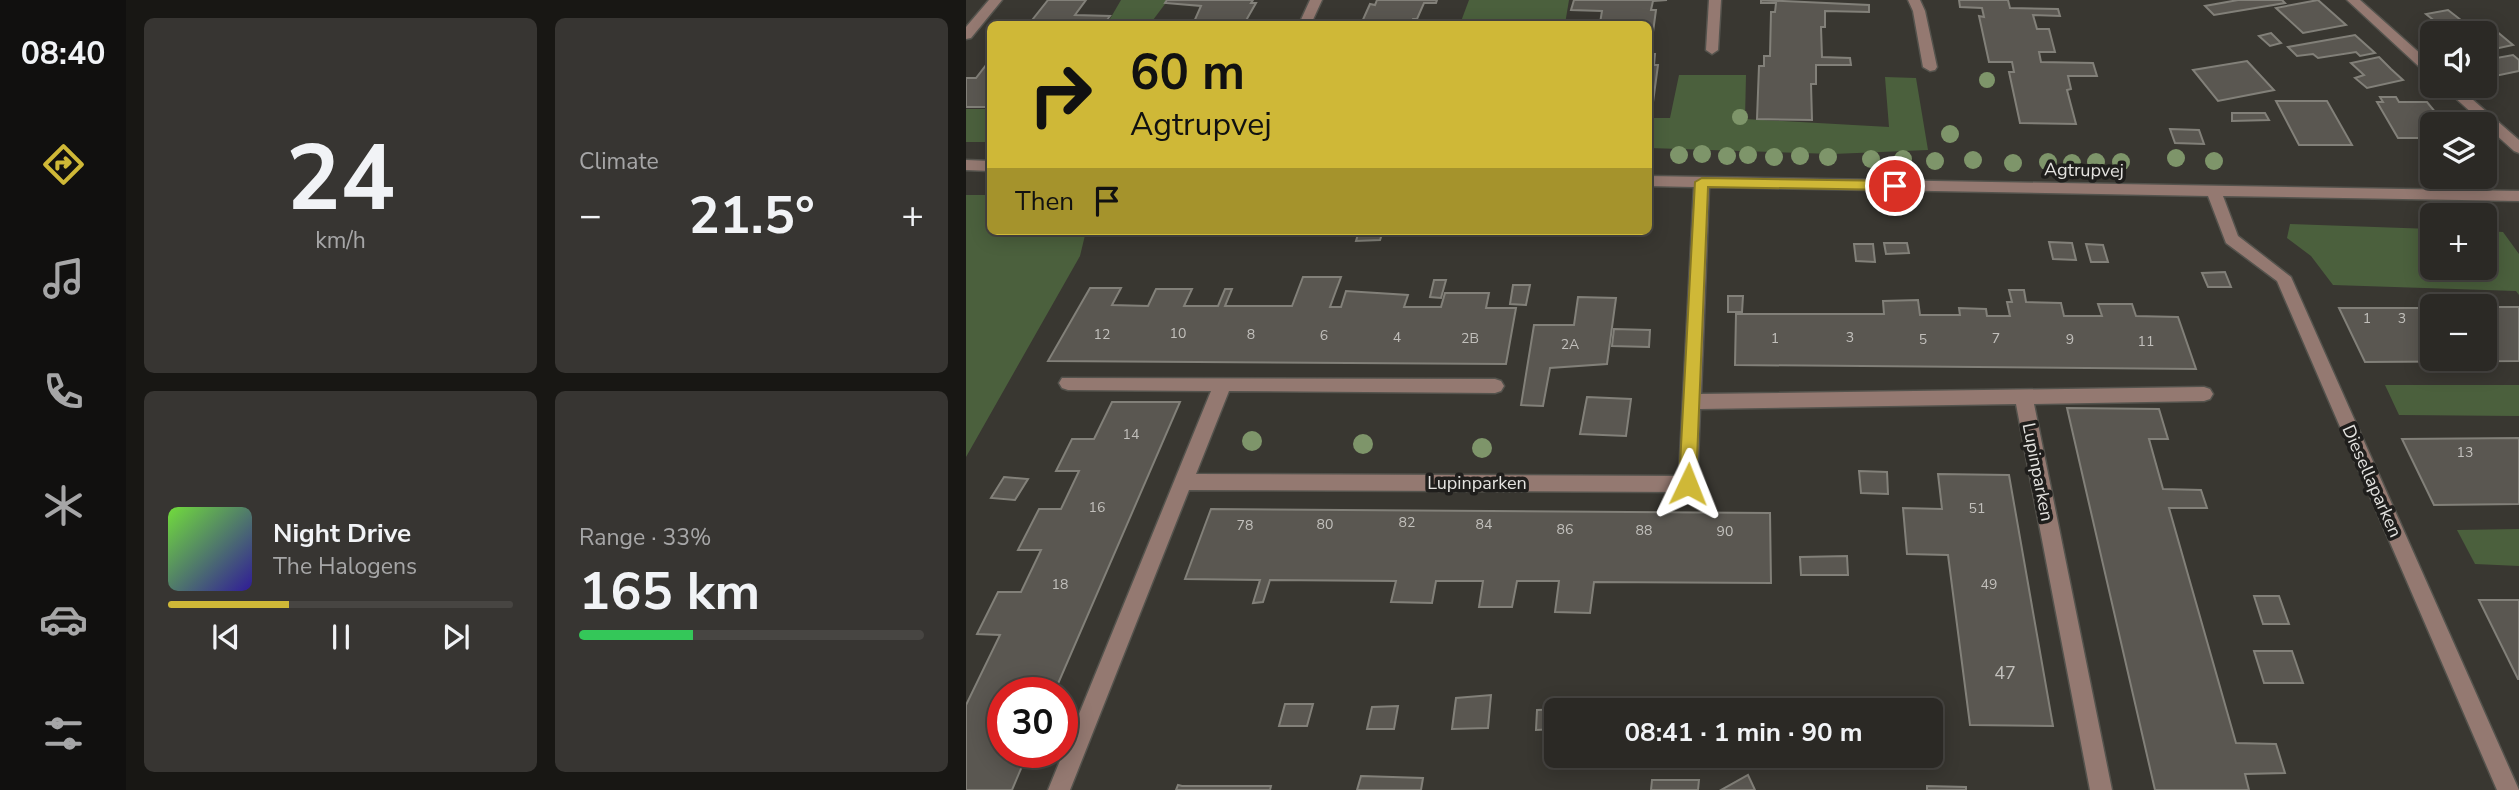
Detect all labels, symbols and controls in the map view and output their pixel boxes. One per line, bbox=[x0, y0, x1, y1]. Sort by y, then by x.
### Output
map controls bbox=[2420, 21, 2497, 371]
button: sound bbox=[2420, 21, 2497, 98]
text: 08:40 bbox=[21, 32, 105, 75]
text: 60 m bbox=[1130, 39, 1245, 106]
icon: right bbox=[1015, 49, 1106, 140]
text: Agtrupvej bbox=[1130, 103, 1272, 146]
button: layers bbox=[2420, 112, 2497, 189]
text: 24 bbox=[286, 117, 395, 241]
icon: directions bbox=[39, 140, 88, 189]
text: Climate bbox=[579, 146, 659, 177]
pin bbox=[1865, 156, 1925, 216]
street label: Agtrupvej bbox=[2044, 157, 2124, 183]
icon: arrive bbox=[1876, 167, 1914, 205]
text: 21.5° bbox=[688, 180, 815, 251]
icon: arrive bbox=[1088, 182, 1126, 220]
text: Then bbox=[1015, 184, 1074, 219]
text: − bbox=[579, 190, 602, 241]
text: + bbox=[901, 190, 924, 241]
button: + bbox=[2420, 203, 2497, 280]
text: km/h bbox=[315, 225, 366, 256]
icon: music bbox=[39, 254, 88, 303]
button: − bbox=[2420, 294, 2497, 371]
house number: 1 bbox=[2363, 309, 2371, 328]
house number: 3 bbox=[2398, 309, 2406, 328]
house number: 10 bbox=[1170, 324, 1186, 343]
house number: 12 bbox=[1094, 325, 1110, 344]
house number: 8 bbox=[1247, 325, 1255, 344]
house number: 6 bbox=[1320, 326, 1328, 345]
house number: 4 bbox=[1393, 328, 1401, 347]
house number: 3 bbox=[1846, 328, 1854, 347]
house number: 2B bbox=[1461, 329, 1479, 348]
house number: 1 bbox=[1771, 329, 1779, 348]
house number: 7 bbox=[1992, 329, 2000, 348]
house number: 5 bbox=[1919, 330, 1927, 349]
house number: 9 bbox=[2066, 330, 2074, 349]
house number: 11 bbox=[2138, 332, 2154, 351]
house number: 2A bbox=[1561, 335, 1579, 354]
icon: phone bbox=[39, 367, 88, 416]
street label: Lupinparken bbox=[2017, 421, 2059, 523]
street label: Diesellaparken bbox=[2337, 421, 2407, 541]
house number: 14 bbox=[1123, 425, 1139, 444]
house number: 13 bbox=[2457, 443, 2473, 462]
position arrow bbox=[1651, 447, 1725, 521]
street label: Lupinparken bbox=[1427, 471, 1527, 495]
icon: climate bbox=[39, 481, 88, 530]
house number: 16 bbox=[1089, 498, 1105, 517]
house number: 51 bbox=[1969, 499, 1985, 518]
house number: 82 bbox=[1399, 513, 1415, 532]
house number: 80 bbox=[1317, 515, 1333, 534]
house number: 84 bbox=[1476, 515, 1492, 534]
text: Night Drive bbox=[273, 516, 411, 551]
house number: 78 bbox=[1237, 516, 1253, 535]
house number: 86 bbox=[1557, 520, 1573, 539]
house number: 88 bbox=[1636, 521, 1652, 540]
text: Range · 33% bbox=[579, 522, 711, 553]
house number: 90 bbox=[1717, 522, 1733, 541]
text: The Halogens bbox=[273, 551, 417, 582]
text: 165 km bbox=[579, 556, 760, 627]
house number: 18 bbox=[1052, 575, 1068, 594]
house number: 49 bbox=[1981, 575, 1997, 594]
icon: car bbox=[39, 595, 88, 644]
icon: previous bbox=[207, 618, 245, 656]
icon: pause bbox=[322, 618, 360, 656]
icon: next bbox=[437, 618, 475, 656]
house number: 47 bbox=[1994, 661, 2016, 685]
speed limit sign: 30 bbox=[987, 677, 1078, 768]
icon: filters bbox=[39, 709, 88, 758]
text: 08:41 · 1 min · 90 m bbox=[1624, 715, 1863, 750]

